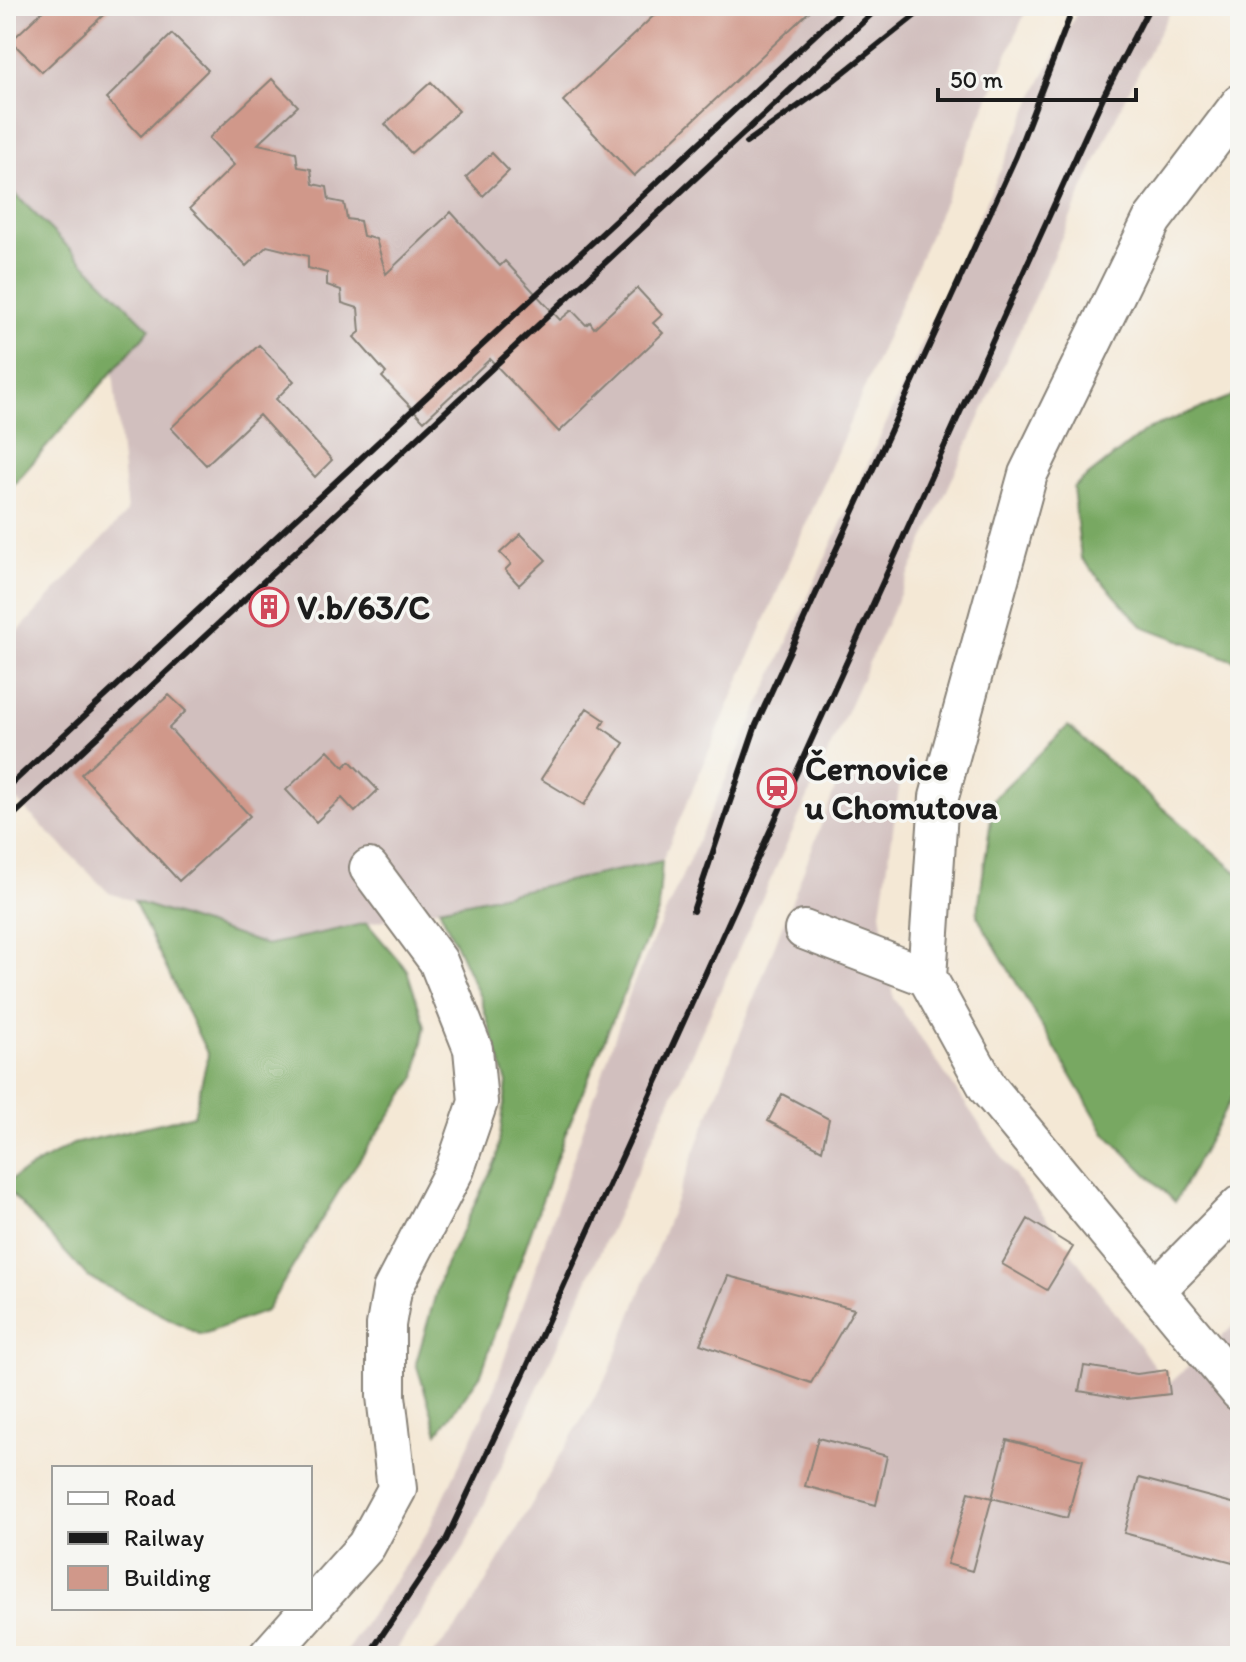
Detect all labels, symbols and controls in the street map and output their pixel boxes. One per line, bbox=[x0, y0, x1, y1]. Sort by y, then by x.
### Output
scale bar bbox=[938, 52, 1136, 102]
text: 50 m bbox=[950, 65, 1003, 94]
building icon: V.b/63/C bbox=[248, 586, 290, 628]
place label: V.b/63/C bbox=[297, 587, 430, 628]
place label: Černovice u Chomutova bbox=[804, 748, 998, 828]
station icon: Černovice u Chomutova bbox=[756, 767, 798, 809]
legend bbox=[52, 1466, 312, 1610]
text: Road bbox=[124, 1483, 176, 1512]
text: Railway bbox=[124, 1523, 205, 1552]
text: Building bbox=[124, 1563, 211, 1592]

